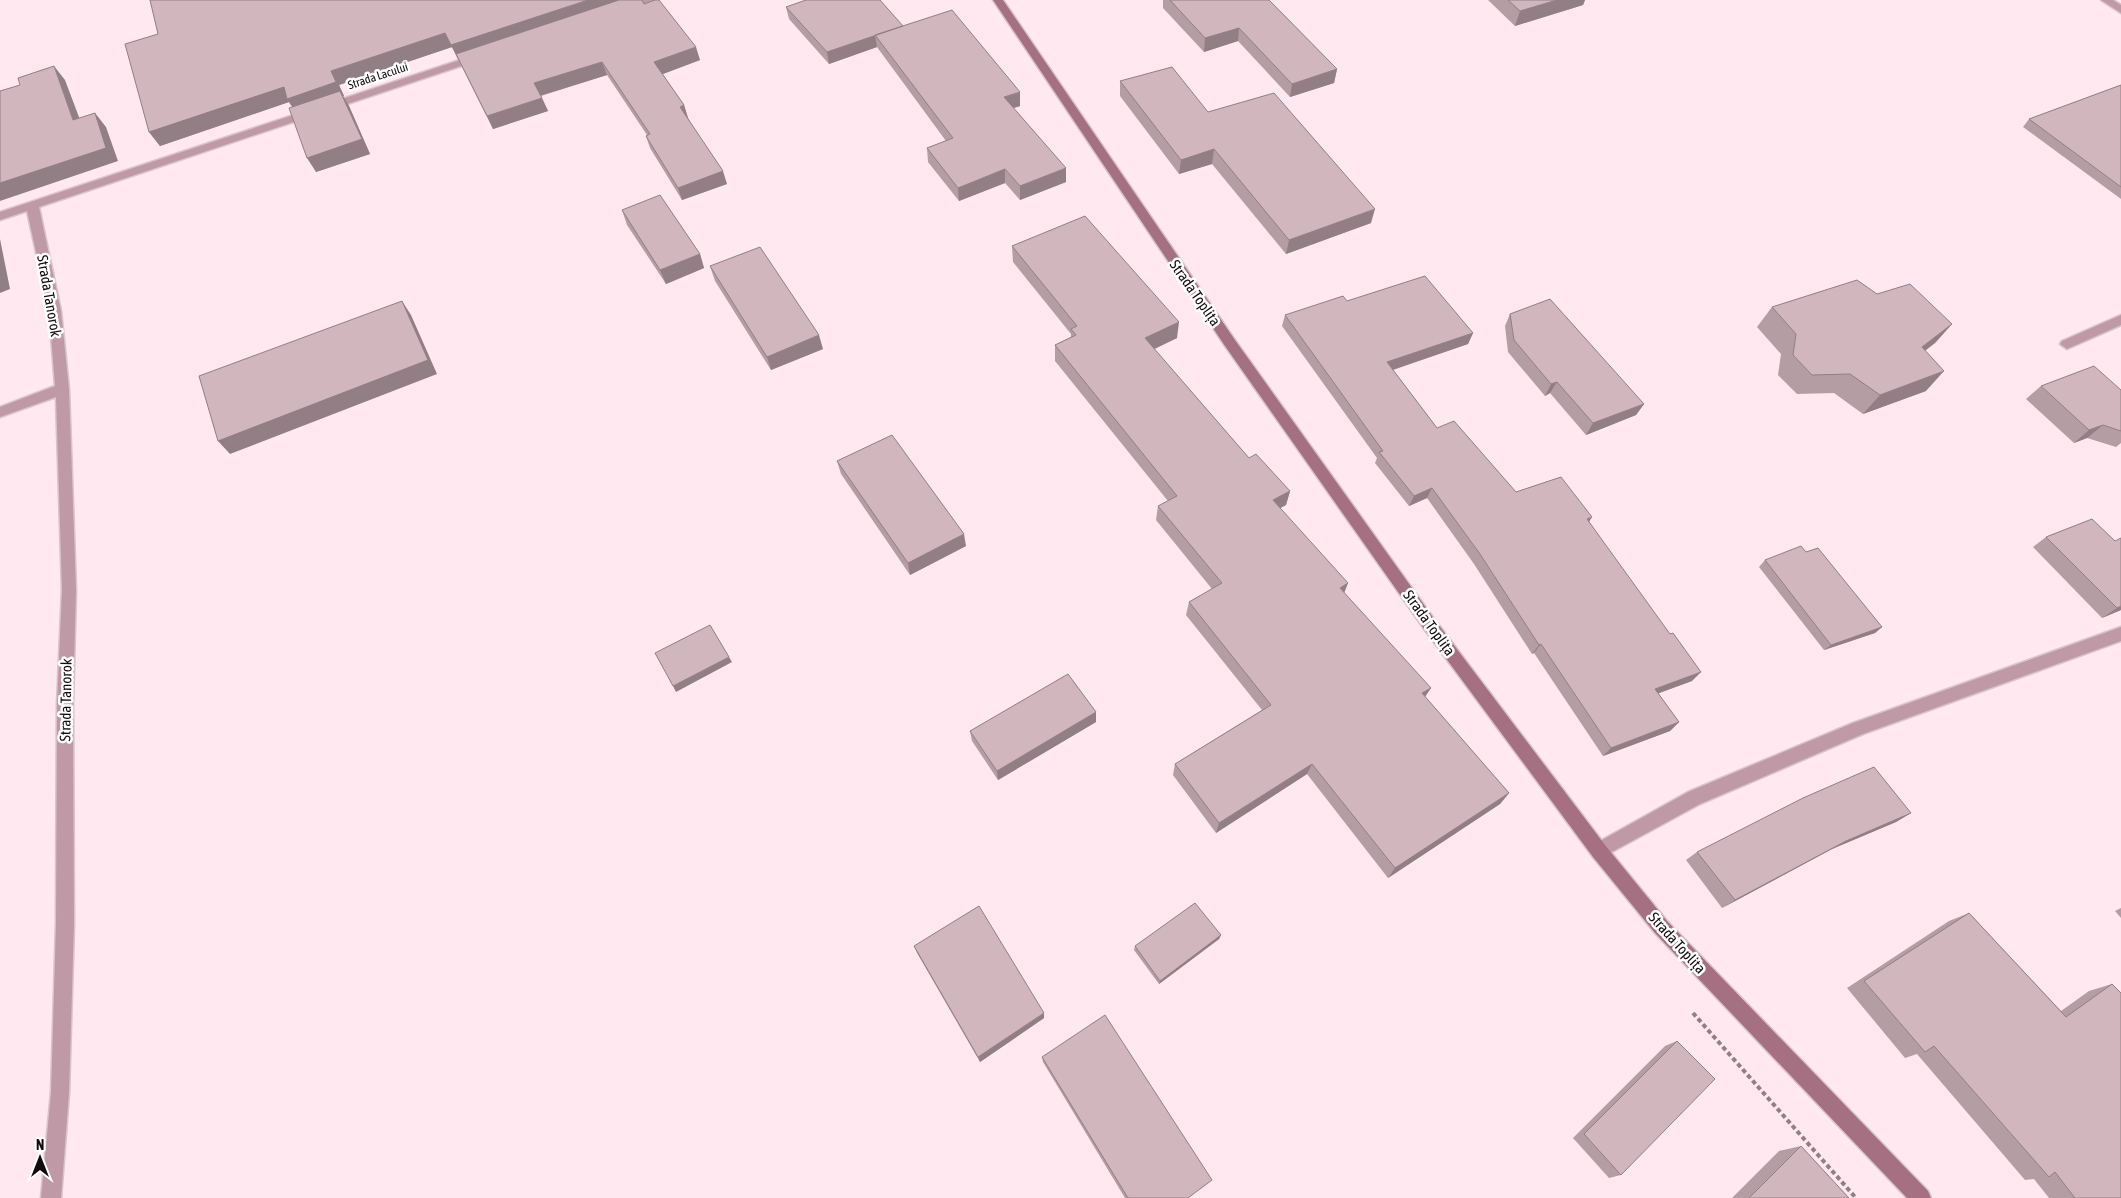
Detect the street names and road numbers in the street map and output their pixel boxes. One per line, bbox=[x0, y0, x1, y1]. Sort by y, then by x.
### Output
street label: Strada Lacului bbox=[346, 60, 410, 92]
street label: Strada Tanorok bbox=[34, 254, 65, 339]
street label: Strada Toplița bbox=[1167, 257, 1224, 329]
street label: Strada Toplița bbox=[1400, 587, 1459, 659]
street label: Strada Tanorok bbox=[56, 658, 75, 742]
street label: Strada Toplița bbox=[1645, 909, 1709, 977]

